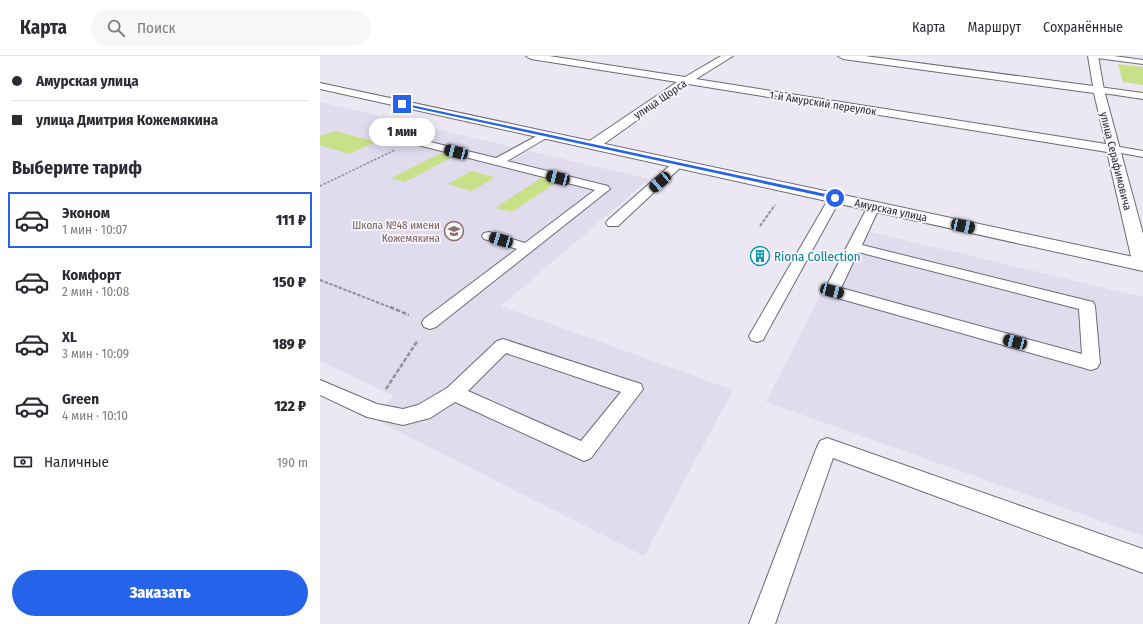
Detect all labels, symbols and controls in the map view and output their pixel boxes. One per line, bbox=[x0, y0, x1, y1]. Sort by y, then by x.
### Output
search box bbox=[91, 10, 371, 46]
text: Карта bbox=[20, 16, 67, 39]
icon: search bbox=[105, 17, 127, 39]
text: Поиск bbox=[137, 19, 175, 37]
text: Карта bbox=[912, 19, 945, 36]
text: Маршрут bbox=[967, 19, 1021, 36]
text: Сохранённые bbox=[1043, 19, 1123, 36]
text: Амурская улица bbox=[36, 72, 139, 90]
street label: улица Щорса bbox=[631, 77, 689, 122]
street label: 1-й Амурский переулок bbox=[768, 89, 878, 119]
route end bbox=[393, 95, 411, 113]
text: улица Дмитрия Кожемякина bbox=[36, 111, 218, 129]
street label: улица Серафимовича bbox=[1097, 111, 1134, 212]
callout: 1 мин bbox=[369, 118, 435, 146]
text: 1 мин bbox=[387, 124, 417, 139]
car bbox=[443, 143, 469, 161]
text: Выберите тариф bbox=[12, 157, 142, 179]
car bbox=[545, 169, 571, 187]
car bbox=[647, 170, 673, 194]
route start bbox=[826, 189, 844, 207]
street label: Амурская улица bbox=[853, 196, 928, 225]
icon: car bbox=[14, 202, 50, 238]
text: Эконом bbox=[62, 204, 110, 222]
text: 111 ₽ bbox=[276, 211, 306, 229]
car bbox=[950, 218, 976, 234]
place label: Школа №48 имени Кожемякина bbox=[352, 219, 440, 245]
school or university icon: Школа №48 имени Кожемякина bbox=[443, 220, 465, 242]
text: 1 мин · 10:07 bbox=[62, 222, 127, 237]
car bbox=[488, 231, 514, 249]
building icon: Riona Collection bbox=[749, 245, 771, 267]
place label: Riona Collection bbox=[774, 249, 861, 264]
icon: car bbox=[14, 264, 50, 300]
text: Комфорт bbox=[62, 266, 121, 284]
text: 150 ₽ bbox=[272, 273, 306, 291]
car bbox=[819, 282, 845, 300]
text: 2 мин · 10:08 bbox=[62, 284, 129, 299]
icon: car bbox=[14, 326, 50, 362]
text: XL bbox=[62, 328, 77, 346]
car bbox=[1002, 333, 1028, 351]
text: 189 ₽ bbox=[272, 335, 306, 353]
text: 3 мин · 10:09 bbox=[62, 346, 129, 361]
icon: car bbox=[14, 388, 50, 424]
text: Green bbox=[62, 390, 99, 408]
text: 122 ₽ bbox=[274, 397, 306, 415]
text: 4 мин · 10:10 bbox=[62, 408, 128, 423]
icon: cash bbox=[12, 451, 34, 473]
text: Наличные bbox=[44, 453, 109, 471]
text: 190 m bbox=[277, 455, 308, 470]
button: Заказать bbox=[12, 570, 308, 616]

